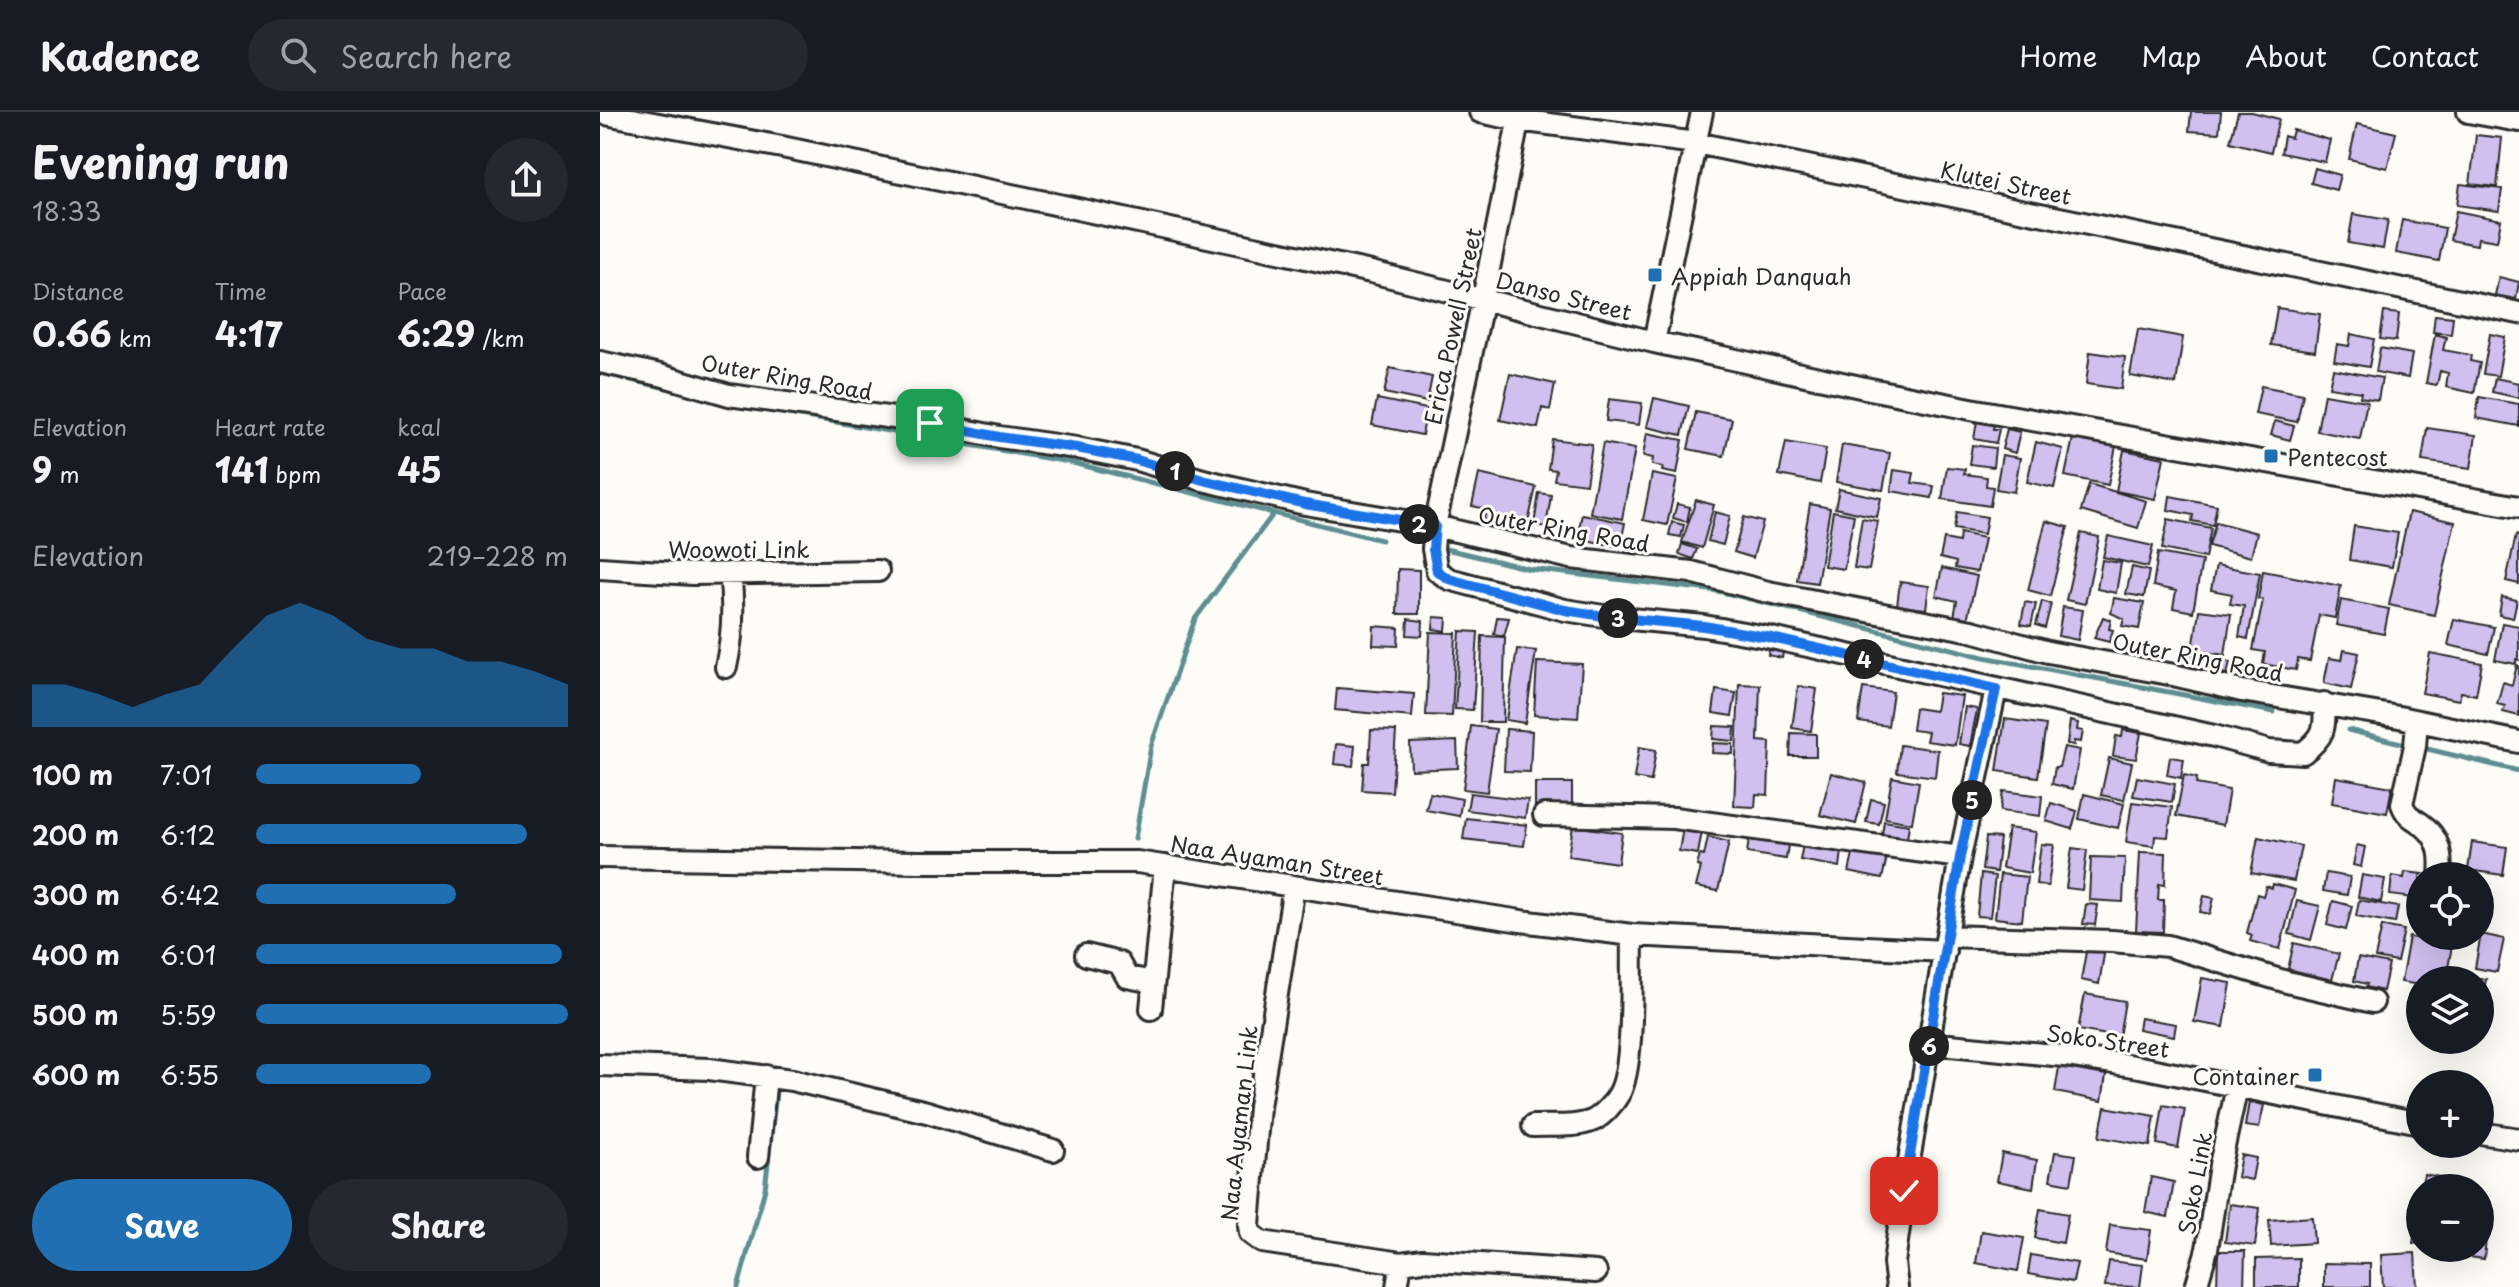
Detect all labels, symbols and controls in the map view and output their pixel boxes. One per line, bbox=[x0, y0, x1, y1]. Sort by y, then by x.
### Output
search box bbox=[248, 19, 808, 91]
text: Kadence bbox=[40, 27, 200, 84]
icon: search bbox=[276, 33, 320, 77]
text: Search here bbox=[340, 33, 512, 78]
text: Home bbox=[2019, 34, 2097, 77]
text: Map bbox=[2141, 34, 2201, 77]
text: About bbox=[2245, 34, 2327, 77]
text: Contact bbox=[2371, 34, 2479, 77]
text: Evening run bbox=[32, 128, 290, 194]
button: share bbox=[484, 138, 568, 222]
street label: Klutei Street bbox=[1938, 152, 2074, 212]
text: 18:33 bbox=[32, 191, 102, 230]
street label: Erica Powell Street bbox=[1415, 225, 1489, 427]
place label: Appiah Danquah bbox=[1671, 259, 1851, 292]
street label: Danso Street bbox=[1493, 262, 1635, 328]
marker: Appiah Danquah bbox=[1646, 266, 1664, 284]
text: Distance bbox=[32, 274, 124, 307]
text: Time bbox=[215, 274, 267, 307]
text: Pace bbox=[397, 274, 447, 307]
text: 0.66 bbox=[32, 307, 112, 359]
text: 4:17 bbox=[215, 307, 283, 359]
text: 6:29 bbox=[397, 307, 475, 359]
text: km bbox=[112, 321, 152, 354]
text: /km bbox=[475, 321, 525, 354]
street label: Outer Ring Road bbox=[699, 345, 875, 407]
pin bbox=[896, 389, 964, 457]
icon: arrive bbox=[908, 401, 952, 445]
text: Elevation bbox=[32, 410, 127, 443]
text: Heart rate bbox=[215, 410, 326, 443]
text: kcal bbox=[397, 410, 441, 443]
place label: Pentecost bbox=[2287, 440, 2388, 473]
text: 9 bbox=[32, 443, 52, 495]
text: 141 bbox=[215, 443, 269, 495]
text: 45 bbox=[397, 443, 442, 495]
marker: Pentecost bbox=[2262, 447, 2280, 465]
pin: 1 bbox=[1155, 451, 1195, 491]
text: 1 bbox=[1170, 454, 1180, 487]
text: m bbox=[52, 457, 79, 490]
text: bpm bbox=[269, 457, 321, 490]
street label: Outer Ring Road bbox=[1476, 497, 1652, 559]
pin: 2 bbox=[1399, 504, 1439, 544]
text: 2 bbox=[1411, 507, 1427, 540]
street label: Woowoti Link bbox=[668, 532, 810, 565]
text: Elevation bbox=[32, 536, 144, 575]
text: 219–228 m bbox=[427, 536, 568, 575]
pin: 3 bbox=[1598, 598, 1638, 638]
text: 3 bbox=[1611, 601, 1625, 634]
street label: Outer Ring Road bbox=[2110, 623, 2286, 689]
pin: 4 bbox=[1844, 639, 1884, 679]
text: 4 bbox=[1857, 642, 1871, 675]
text: 100 m bbox=[32, 755, 113, 794]
text: 7:01 bbox=[160, 755, 213, 794]
pin: 5 bbox=[1952, 780, 1992, 820]
text: 5 bbox=[1965, 783, 1979, 816]
text: 200 m bbox=[32, 815, 119, 854]
text: 6:12 bbox=[160, 815, 216, 854]
street label: Naa Ayaman Street bbox=[1168, 826, 1386, 892]
map controls bbox=[2406, 862, 2494, 1262]
button: locate bbox=[2406, 862, 2494, 950]
text: 300 m bbox=[32, 875, 120, 914]
text: 6:42 bbox=[160, 875, 220, 914]
text: 400 m bbox=[32, 935, 120, 974]
text: 6:01 bbox=[160, 935, 216, 974]
button: layers bbox=[2406, 966, 2494, 1054]
text: 500 m bbox=[32, 995, 118, 1034]
text: 5:59 bbox=[160, 995, 217, 1034]
street label: Soko Street bbox=[2044, 1015, 2172, 1065]
street label: Naa Ayaman Link bbox=[1211, 1024, 1265, 1222]
pin: 6 bbox=[1909, 1026, 1949, 1066]
text: 6 bbox=[1921, 1029, 1937, 1062]
text: 600 m bbox=[32, 1055, 120, 1094]
text: 6:55 bbox=[160, 1055, 219, 1094]
place label: Container bbox=[2193, 1059, 2300, 1092]
marker: Container bbox=[2306, 1066, 2324, 1084]
button: + bbox=[2406, 1070, 2494, 1158]
street label: Soko Link bbox=[2169, 1129, 2219, 1237]
pin bbox=[1870, 1157, 1938, 1225]
icon: check bbox=[1882, 1169, 1926, 1213]
button: − bbox=[2406, 1174, 2494, 1262]
button: Save bbox=[32, 1179, 292, 1271]
button: Share bbox=[308, 1179, 568, 1271]

